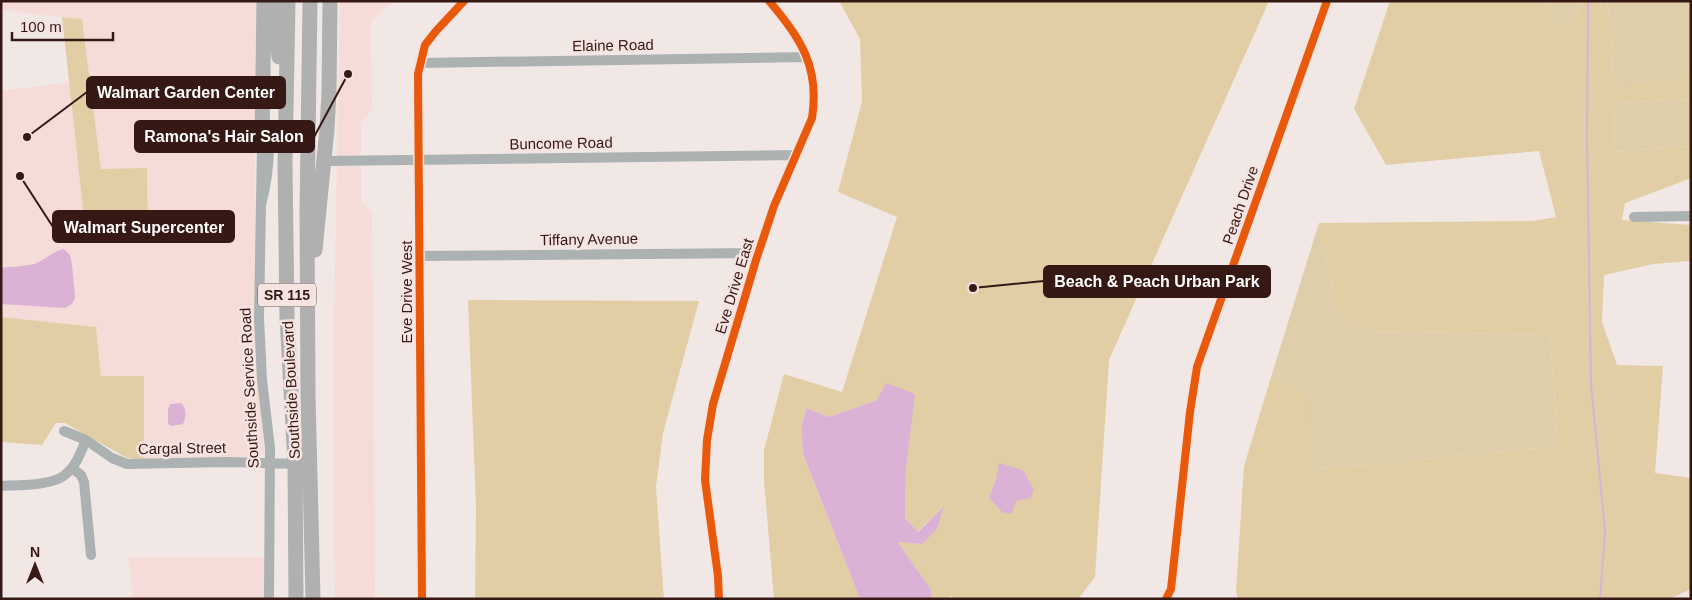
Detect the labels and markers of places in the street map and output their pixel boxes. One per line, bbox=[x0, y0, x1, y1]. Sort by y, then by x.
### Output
callout: Walmart Garden Center bbox=[87, 77, 285, 108]
callout: Ramona's Hair Salon bbox=[135, 121, 314, 152]
callout: Walmart Supercenter bbox=[53, 211, 234, 242]
callout: Beach & Peach Urban Park bbox=[1044, 266, 1270, 297]

